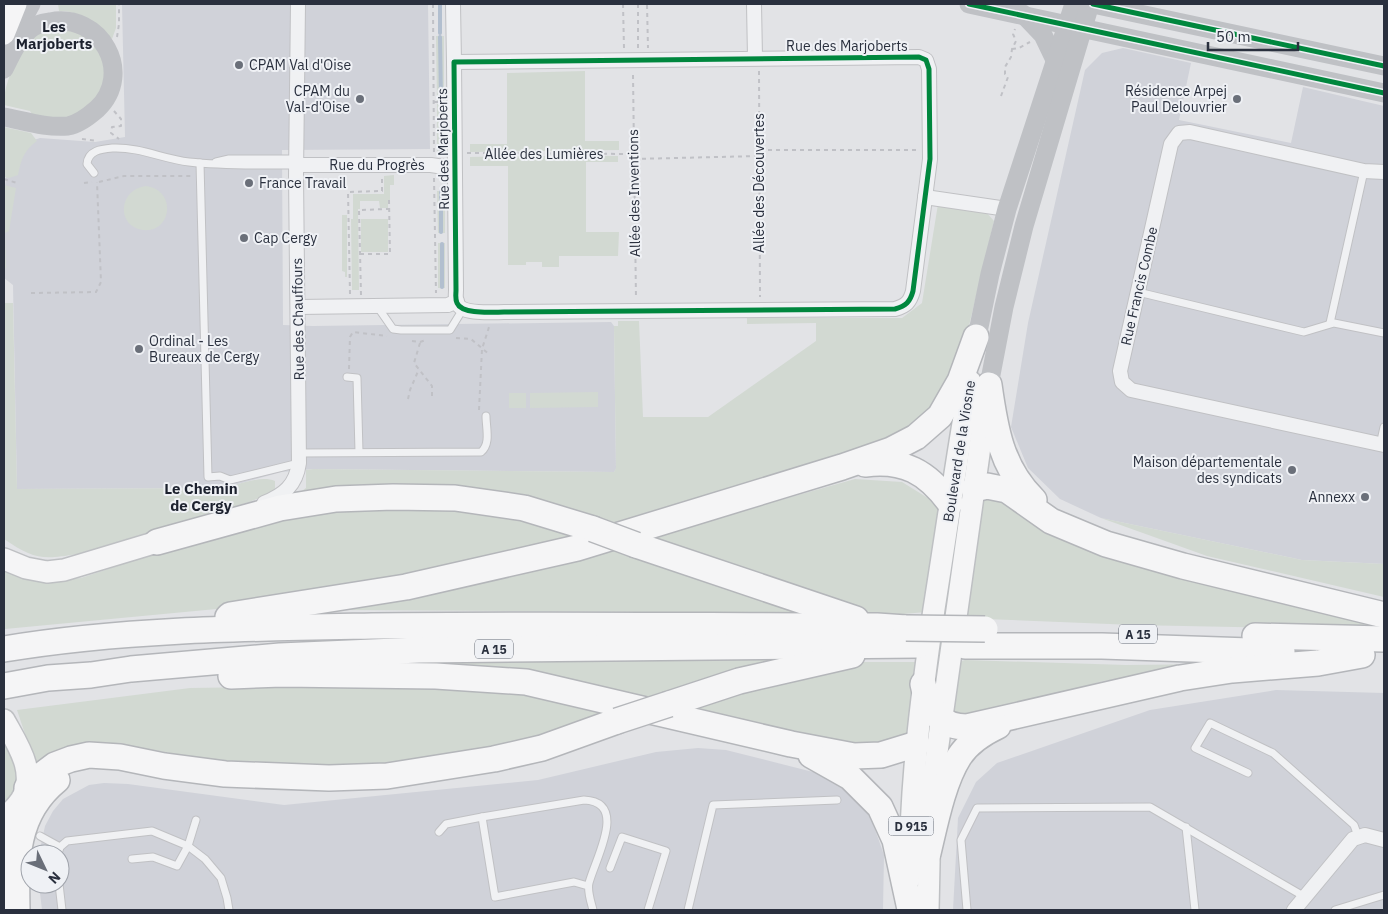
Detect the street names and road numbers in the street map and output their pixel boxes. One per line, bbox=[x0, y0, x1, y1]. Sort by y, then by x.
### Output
street label: Rue des Marjoberts bbox=[786, 37, 908, 55]
street label: Rue des Marjoberts bbox=[433, 88, 453, 210]
street label: Allée des Découvertes bbox=[750, 113, 768, 253]
street label: Allée des Inventions bbox=[624, 129, 644, 257]
street label: Allée des Lumières bbox=[485, 145, 604, 163]
street label: Rue du Progrès bbox=[329, 156, 425, 174]
street label: Rue Francis Combe bbox=[1117, 225, 1161, 347]
street label: Rue des Chauffours bbox=[288, 257, 308, 380]
street label: Boulevard de la Viosne bbox=[939, 379, 979, 523]
road number: A 15 bbox=[1119, 624, 1157, 644]
road number: A 15 bbox=[475, 640, 513, 659]
road number: D 915 bbox=[888, 816, 934, 836]

